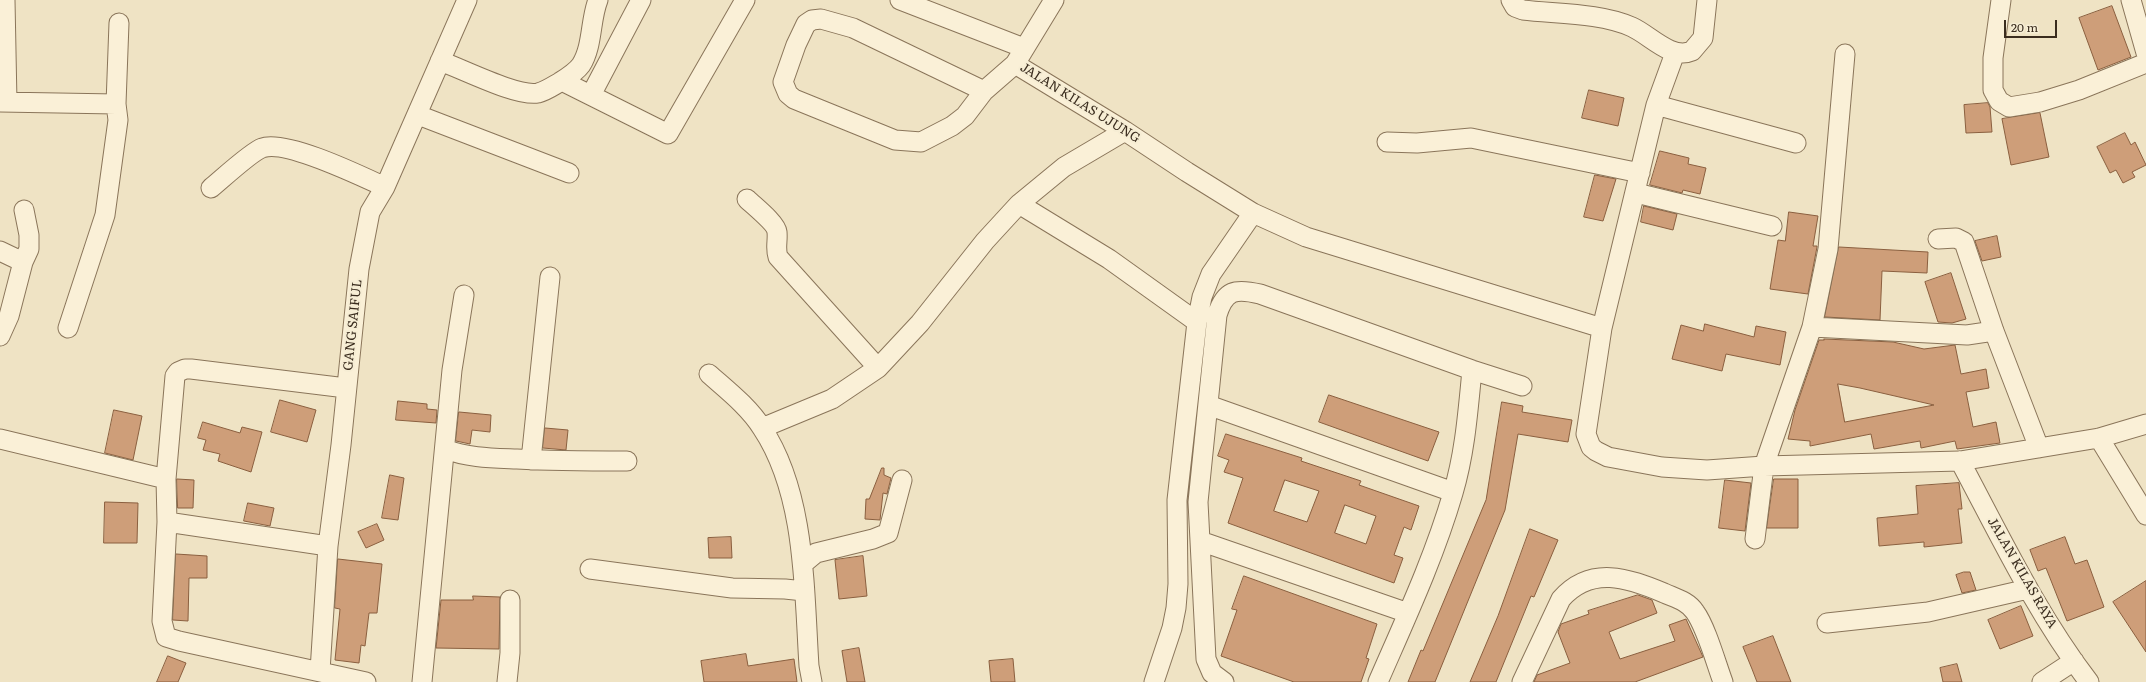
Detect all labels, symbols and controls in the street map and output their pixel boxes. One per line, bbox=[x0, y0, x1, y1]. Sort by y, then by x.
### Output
scale bar bbox=[2006, 12, 2059, 38]
text: 20 m bbox=[2011, 18, 2038, 36]
street label: JALAN KILAS UJUNG bbox=[1017, 60, 1143, 146]
street label: GANG SAIFUL bbox=[340, 279, 366, 371]
street label: JALAN KILAS RAYA bbox=[1984, 515, 2060, 631]

